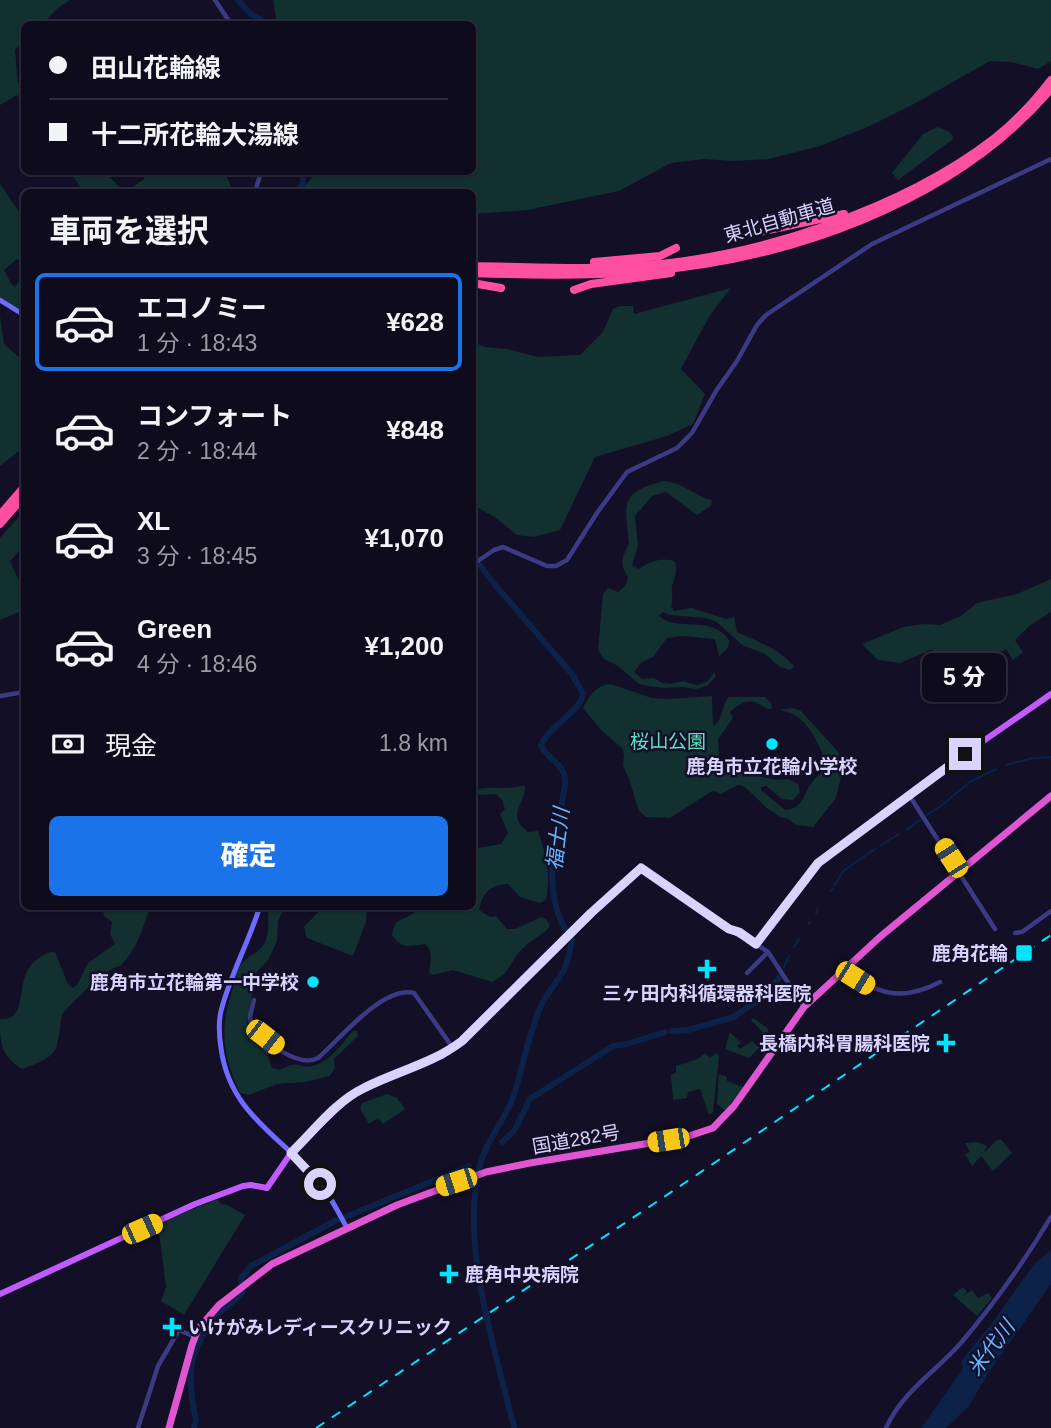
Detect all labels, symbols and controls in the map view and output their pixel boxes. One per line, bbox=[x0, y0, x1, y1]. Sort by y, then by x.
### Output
text: 田山花輪線 bbox=[91, 53, 221, 83]
text: 十二所花輪大湯線 bbox=[91, 120, 299, 150]
street label: 東北自動車道 bbox=[721, 195, 837, 246]
text: 車両を選択 bbox=[49, 213, 209, 249]
icon: car bbox=[53, 291, 116, 354]
text: エコノミー bbox=[137, 293, 267, 323]
text: ¥628 bbox=[386, 307, 444, 337]
text: 1 分 · 18:43 bbox=[137, 330, 257, 356]
icon: car bbox=[53, 399, 116, 462]
text: コンフォート bbox=[137, 401, 292, 431]
text: ¥848 bbox=[386, 415, 444, 445]
text: 2 分 · 18:44 bbox=[137, 438, 257, 464]
text: XL bbox=[137, 506, 170, 536]
icon: car bbox=[53, 507, 116, 570]
text: ¥1,070 bbox=[364, 523, 444, 553]
text: 3 分 · 18:45 bbox=[137, 543, 257, 569]
text: Green bbox=[137, 614, 212, 644]
icon: car bbox=[53, 615, 116, 678]
text: ¥1,200 bbox=[364, 631, 444, 661]
text: 4 分 · 18:46 bbox=[137, 651, 257, 677]
callout: 5 分 bbox=[923, 652, 1007, 702]
text: 5 分 bbox=[943, 664, 985, 690]
icon: cash bbox=[49, 725, 87, 763]
text: 1.8 km bbox=[379, 730, 448, 756]
text: 現金 bbox=[105, 731, 157, 761]
park label: 桜山公園 bbox=[630, 731, 706, 752]
marker: 鹿角市立花輪小学校 bbox=[764, 736, 780, 752]
route end bbox=[949, 738, 981, 770]
place label: 鹿角市立花輪小学校 bbox=[686, 756, 858, 777]
water label: 福士川 bbox=[542, 804, 573, 872]
button: 確定 bbox=[49, 816, 448, 896]
car bbox=[931, 835, 972, 881]
place label: 鹿角花輪 bbox=[932, 943, 1008, 964]
marker: 鹿角花輪 bbox=[1014, 943, 1034, 963]
car bbox=[832, 958, 879, 998]
marker: 三ヶ田内科循環器科医院 bbox=[697, 959, 717, 979]
place label: 鹿角市立花輪第一中学校 bbox=[90, 972, 299, 993]
marker: 鹿角市立花輪第一中学校 bbox=[305, 974, 321, 990]
place label: 三ヶ田内科循環器科医院 bbox=[602, 983, 812, 1004]
car bbox=[242, 1016, 289, 1058]
place label: 長橋内科胃腸科医院 bbox=[759, 1033, 930, 1054]
marker: 長橋内科胃腸科医院 bbox=[936, 1033, 956, 1053]
street label: 国道282号 bbox=[531, 1121, 622, 1158]
car bbox=[646, 1126, 691, 1154]
car bbox=[433, 1166, 480, 1198]
route start bbox=[304, 1168, 336, 1200]
car bbox=[119, 1211, 166, 1247]
marker: 鹿角中央病院 bbox=[439, 1264, 459, 1284]
place label: 鹿角中央病院 bbox=[465, 1264, 579, 1285]
water label: 米代川 bbox=[962, 1314, 1020, 1380]
marker: いけがみレディースクリニック bbox=[162, 1317, 182, 1337]
place label: いけがみレディースクリニック bbox=[188, 1317, 452, 1338]

